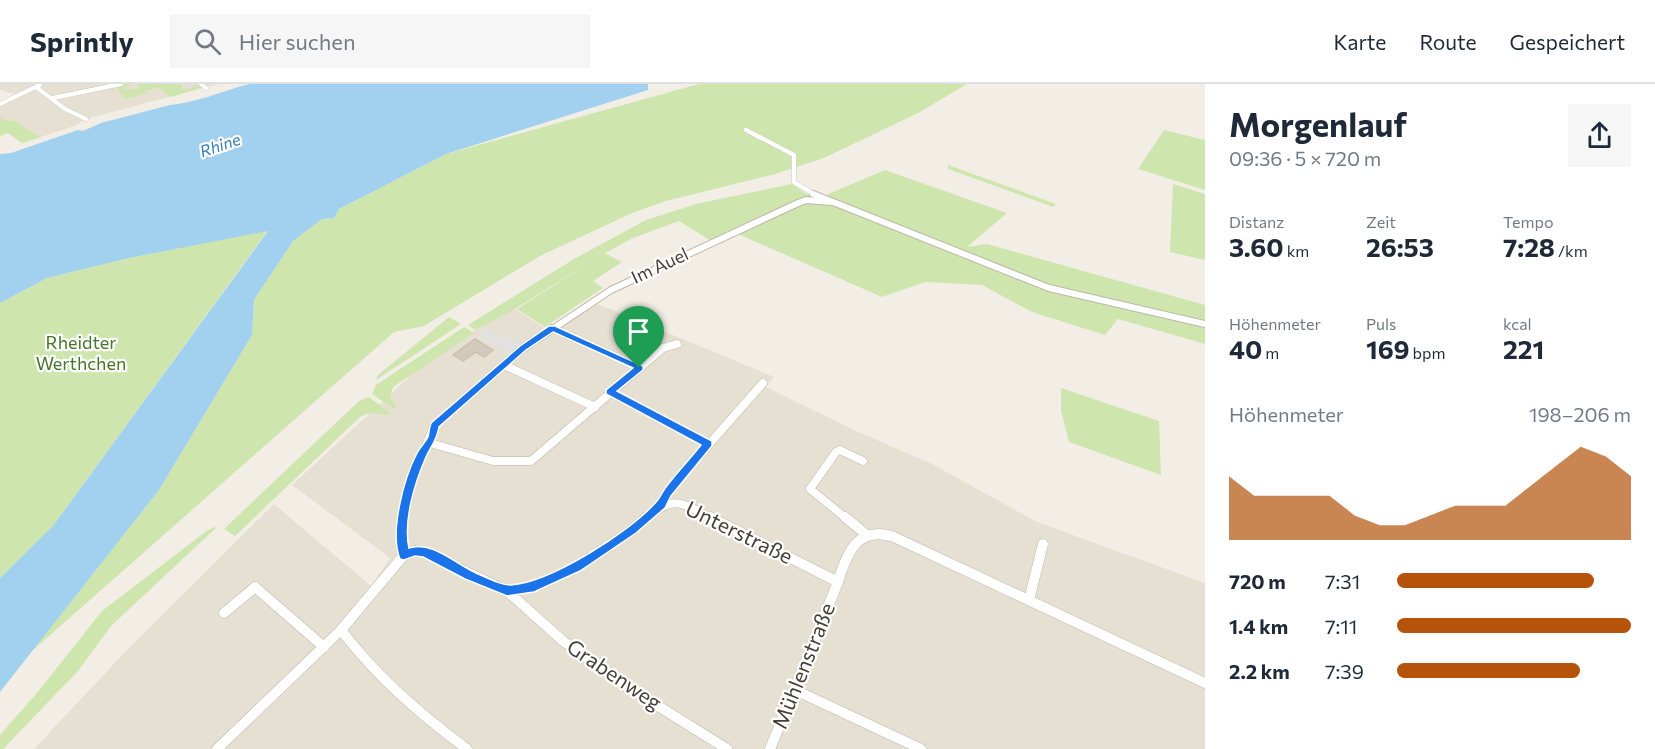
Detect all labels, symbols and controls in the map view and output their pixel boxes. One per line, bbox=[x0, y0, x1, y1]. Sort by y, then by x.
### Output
search box bbox=[170, 14, 590, 68]
text: Sprintly bbox=[30, 24, 134, 58]
icon: search bbox=[191, 25, 224, 58]
text: Hier suchen bbox=[239, 28, 356, 55]
text: Karte bbox=[1333, 29, 1386, 54]
text: Route bbox=[1419, 29, 1477, 54]
text: Gespeichert bbox=[1510, 29, 1625, 54]
text: Morgenlauf bbox=[1229, 103, 1407, 144]
button: share bbox=[1568, 104, 1631, 167]
water label: Rhine bbox=[197, 129, 243, 160]
text: 09:36 · 5 × 720 m bbox=[1229, 146, 1381, 170]
text: Distanz bbox=[1229, 212, 1284, 231]
text: Zeit bbox=[1366, 212, 1396, 231]
text: Tempo bbox=[1503, 212, 1553, 231]
text: 3.60 bbox=[1229, 231, 1284, 262]
text: 26:53 bbox=[1366, 231, 1434, 262]
text: 7:28 bbox=[1503, 231, 1555, 262]
text: km bbox=[1284, 241, 1309, 260]
text: /km bbox=[1555, 241, 1588, 260]
street label: Im Auel bbox=[627, 242, 692, 288]
pin bbox=[613, 306, 664, 368]
text: Höhenmeter bbox=[1229, 314, 1321, 333]
text: Puls bbox=[1366, 314, 1396, 333]
text: kcal bbox=[1503, 314, 1532, 333]
icon: arrive bbox=[622, 315, 655, 348]
park label: Rheidter Werthchen bbox=[36, 331, 126, 374]
text: 40 bbox=[1229, 333, 1262, 364]
text: 169 bbox=[1366, 333, 1409, 364]
text: 221 bbox=[1503, 333, 1544, 364]
text: m bbox=[1262, 343, 1279, 362]
text: bpm bbox=[1409, 343, 1445, 362]
text: Höhenmeter bbox=[1229, 402, 1344, 426]
text: 198–206 m bbox=[1529, 402, 1631, 426]
street label: Unterstraße bbox=[682, 495, 797, 568]
text: 720 m bbox=[1229, 569, 1286, 593]
text: 7:31 bbox=[1325, 569, 1360, 593]
street label: Mühlenstraße bbox=[766, 599, 839, 732]
text: 1.4 km bbox=[1229, 614, 1288, 638]
text: 7:11 bbox=[1325, 614, 1357, 638]
street label: Grabenweg bbox=[563, 633, 667, 715]
text: 2.2 km bbox=[1229, 659, 1290, 683]
text: 7:39 bbox=[1325, 659, 1364, 683]

